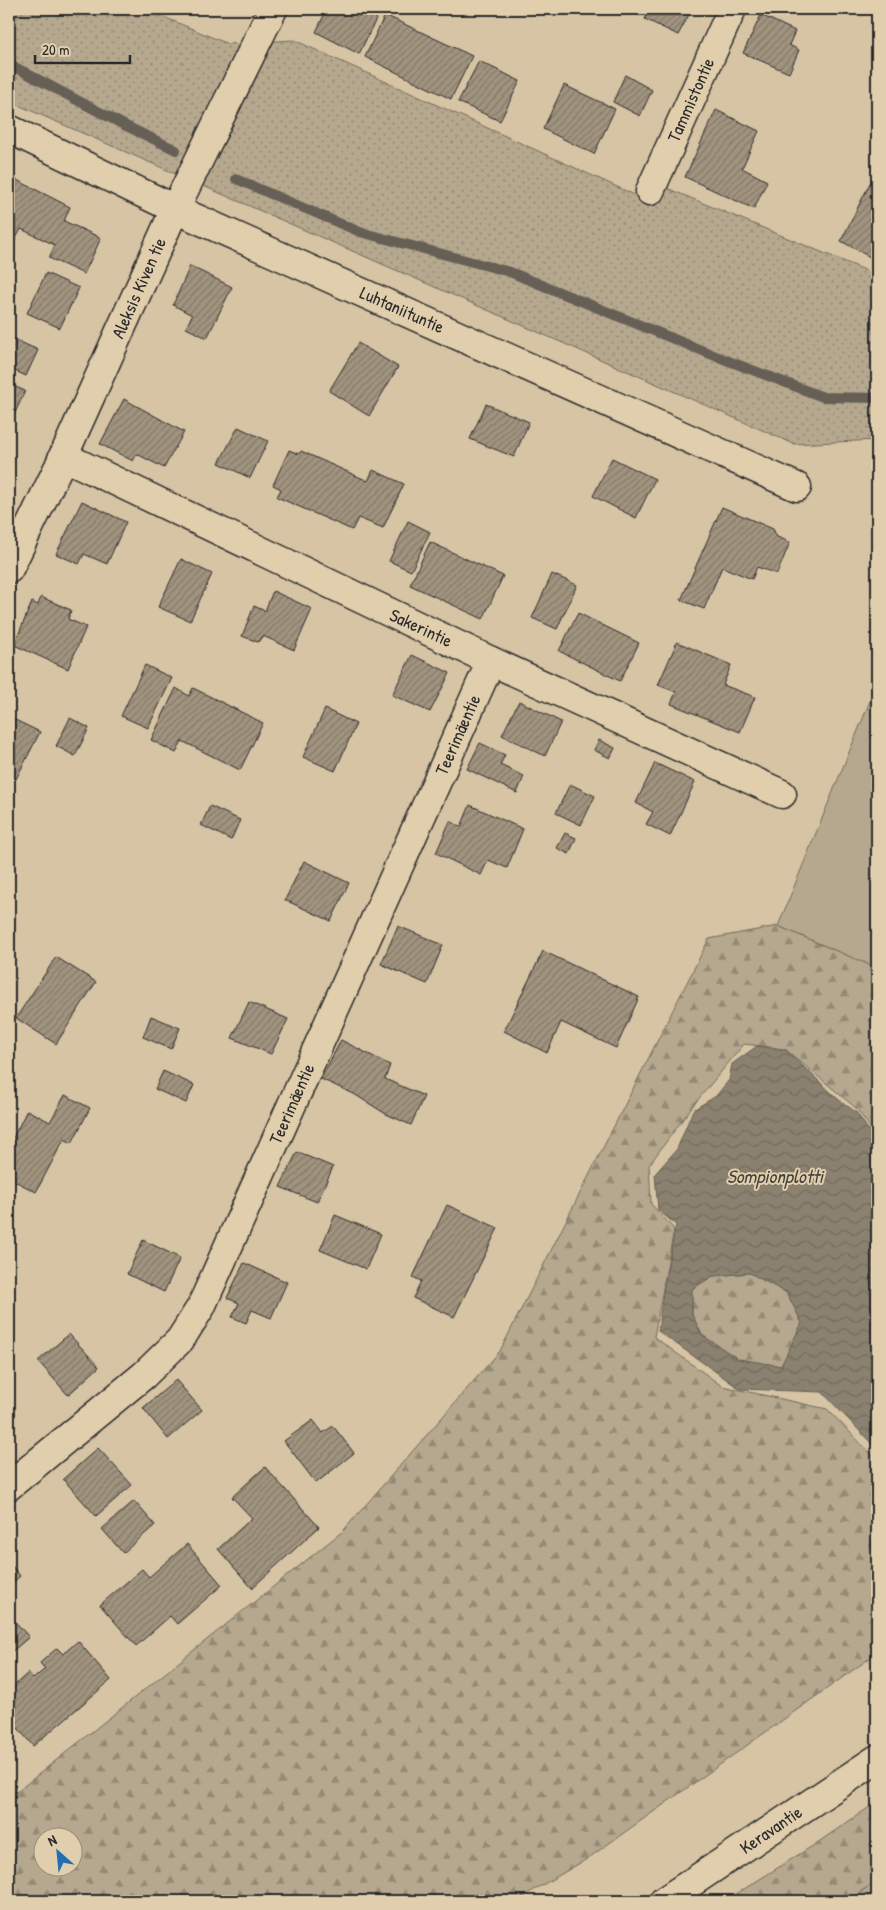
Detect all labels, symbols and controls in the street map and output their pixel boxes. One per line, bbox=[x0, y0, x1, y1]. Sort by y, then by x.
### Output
scale bar bbox=[35, 32, 130, 64]
text: 20 m bbox=[42, 39, 69, 60]
street label: Tammistontie bbox=[661, 54, 720, 146]
street label: Aleksis Kiven tie bbox=[105, 234, 172, 342]
street label: Luhtaniituntie bbox=[356, 280, 448, 339]
street label: Sakerintie bbox=[386, 602, 457, 653]
street label: Teerimäentie bbox=[429, 691, 486, 779]
street label: Teerimäentie bbox=[263, 1060, 320, 1148]
water label: Sompionplotti bbox=[727, 1163, 825, 1189]
street label: Keravantie bbox=[735, 1800, 807, 1860]
north arrow bbox=[32, 1828, 82, 1878]
text: N bbox=[44, 1830, 60, 1850]

